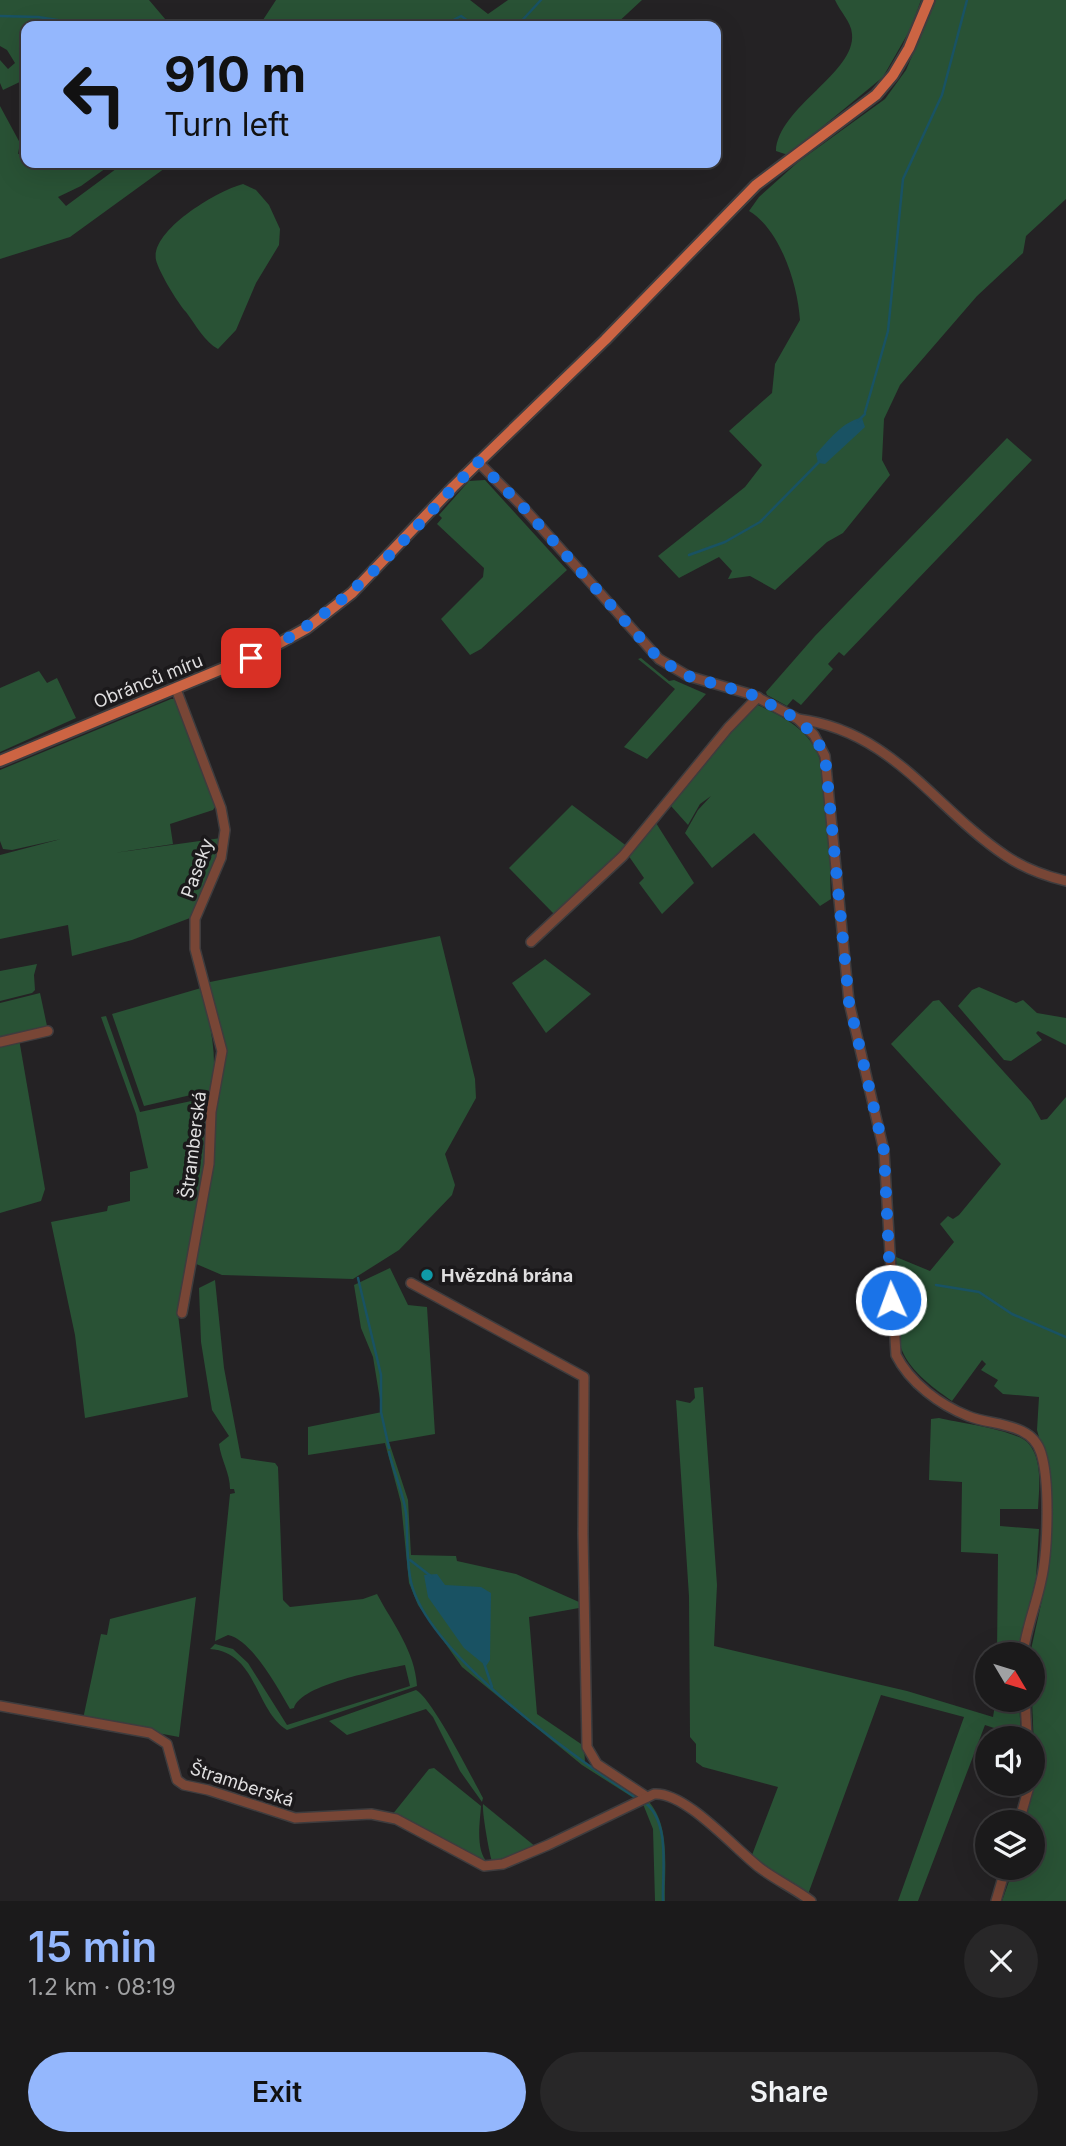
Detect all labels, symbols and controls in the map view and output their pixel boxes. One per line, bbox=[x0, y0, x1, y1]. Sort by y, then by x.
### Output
text: 910 m bbox=[164, 45, 306, 104]
icon: left bbox=[49, 49, 140, 140]
text: Turn left bbox=[164, 105, 289, 144]
pin bbox=[221, 628, 281, 688]
icon: arrive bbox=[232, 639, 270, 677]
street label: Obránců míru bbox=[90, 650, 206, 712]
street label: Paseky bbox=[177, 835, 217, 901]
street label: Štramberská bbox=[175, 1090, 210, 1200]
position arrow bbox=[854, 1263, 928, 1337]
place label: Hvězdná brána bbox=[441, 1265, 573, 1286]
marker: Hvězdná brána bbox=[419, 1267, 435, 1283]
north arrow bbox=[975, 1642, 1045, 1712]
map controls bbox=[975, 1642, 1045, 1880]
button: sound bbox=[975, 1726, 1045, 1796]
street label: Štramberská bbox=[187, 1756, 297, 1811]
button: layers bbox=[975, 1810, 1045, 1880]
text: 15 min bbox=[28, 1921, 157, 1972]
button: close bbox=[964, 1924, 1038, 1998]
text: 1.2 km · 08:19 bbox=[28, 1973, 176, 2001]
button: Exit bbox=[28, 2052, 526, 2132]
button: Share bbox=[540, 2052, 1038, 2132]

